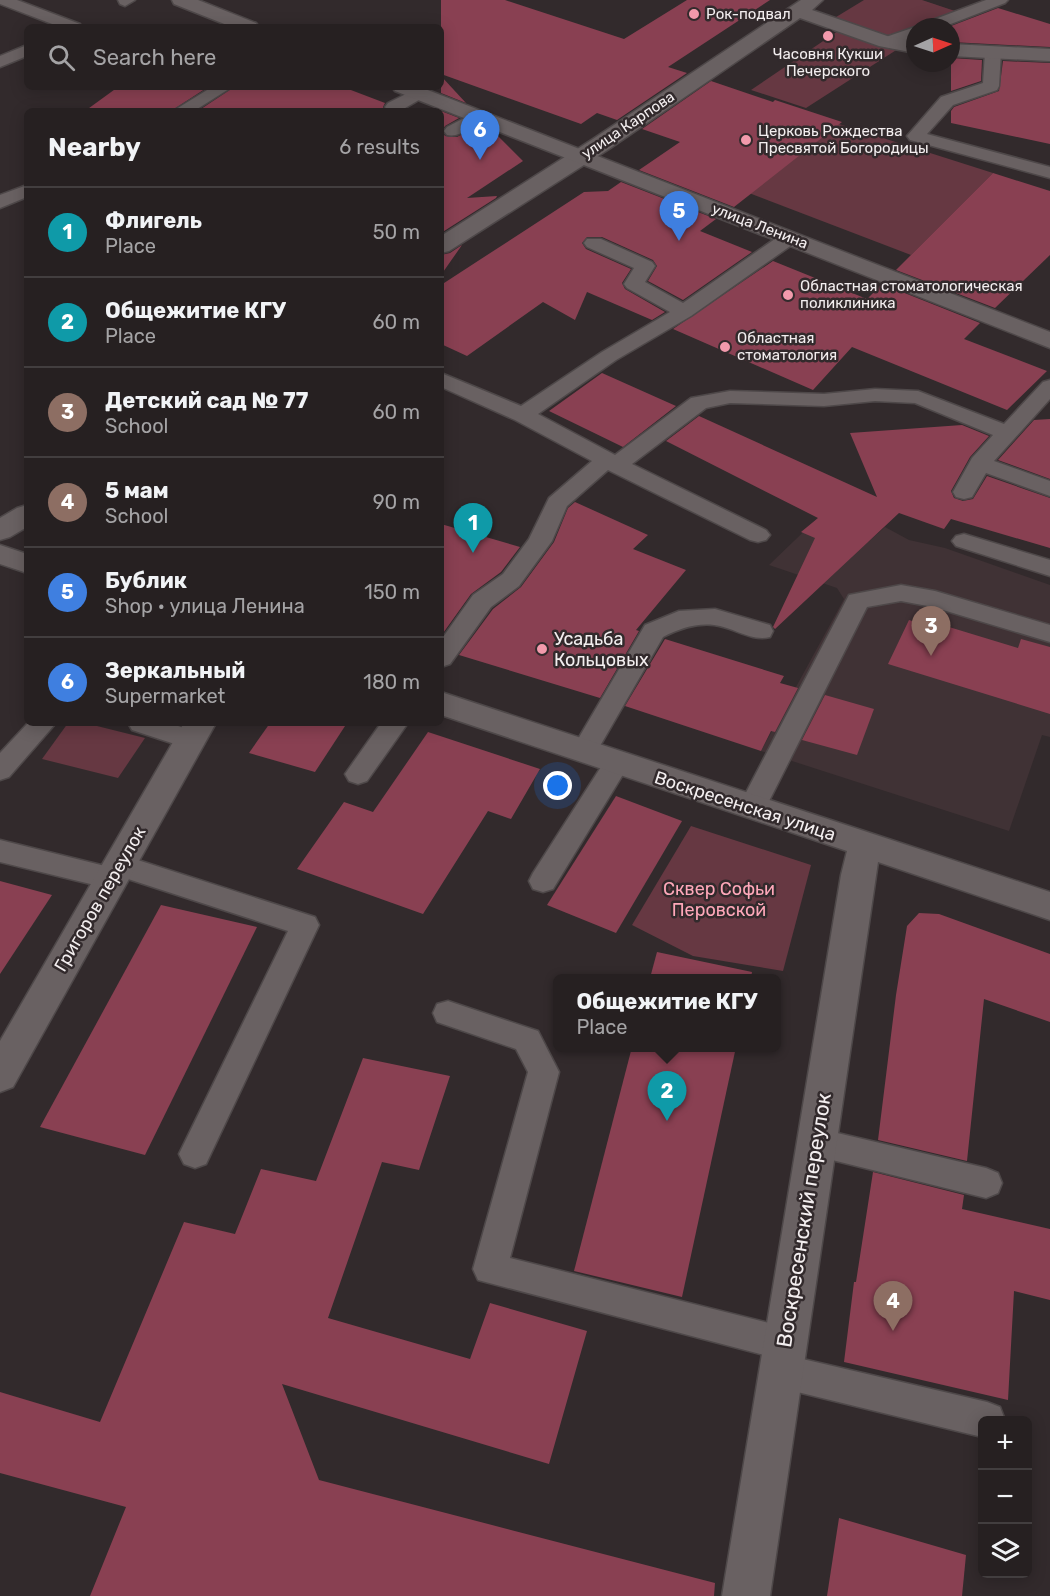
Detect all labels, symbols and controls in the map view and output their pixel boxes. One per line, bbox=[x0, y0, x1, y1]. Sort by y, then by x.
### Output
place label: Рок-подвал bbox=[706, 5, 791, 23]
marker: Рок-подвал bbox=[687, 7, 701, 21]
north arrow bbox=[906, 18, 960, 72]
search box bbox=[24, 24, 444, 90]
marker: Часовня Кукши Печерского bbox=[821, 29, 835, 43]
icon: search bbox=[45, 41, 78, 74]
text: Search here bbox=[93, 44, 216, 71]
place label: Часовня Кукши Печерского bbox=[773, 45, 883, 80]
street label: улица Карпова bbox=[578, 87, 678, 163]
pin: 6 bbox=[460, 110, 500, 160]
place label: Церковь Рождества Пресвятой Богородицы bbox=[758, 122, 929, 157]
text: Nearby bbox=[48, 132, 141, 163]
marker: Церковь Рождества Пресвятой Богородицы bbox=[739, 133, 753, 147]
text: 6 results bbox=[339, 135, 420, 159]
pin: 5 bbox=[660, 192, 698, 241]
street label: улица Ленина bbox=[709, 199, 811, 253]
text: Флигель bbox=[105, 207, 202, 234]
text: 1 bbox=[63, 220, 72, 244]
text: 50 m bbox=[373, 220, 420, 244]
text: Place bbox=[105, 234, 156, 258]
place label: Областная стоматологическая поликлиника bbox=[800, 277, 1023, 312]
marker: Областная стоматологическая поликлиника bbox=[781, 288, 795, 302]
text: Общежитие КГУ bbox=[105, 297, 286, 324]
text: 2 bbox=[61, 310, 74, 334]
text: 60 m bbox=[373, 310, 420, 334]
text: Place bbox=[105, 324, 156, 348]
place label: Областная стоматология bbox=[737, 329, 837, 364]
marker: Областная стоматология bbox=[718, 340, 732, 354]
text: Детский сад № 77 bbox=[105, 387, 308, 414]
text: 3 bbox=[61, 400, 74, 424]
text: 60 m bbox=[373, 400, 420, 424]
text: School bbox=[105, 414, 168, 438]
text: 5 мам bbox=[105, 477, 169, 504]
text: 4 bbox=[61, 490, 74, 514]
text: 90 m bbox=[373, 490, 420, 514]
text: School bbox=[105, 504, 168, 528]
pin: 1 bbox=[454, 504, 492, 553]
text: Бублик bbox=[105, 567, 187, 594]
text: 5 bbox=[61, 580, 74, 604]
text: 150 m bbox=[364, 580, 420, 604]
text: Shop · улица Ленина bbox=[105, 594, 305, 618]
pin: 3 bbox=[912, 606, 950, 656]
place label: Усадьба Кольцовых bbox=[554, 628, 649, 671]
marker: Усадьба Кольцовых bbox=[535, 642, 549, 656]
text: Зеркальный bbox=[105, 657, 245, 684]
text: 6 bbox=[61, 670, 74, 694]
text: 180 m bbox=[363, 670, 420, 694]
text: Supermarket bbox=[105, 684, 225, 708]
street label: Воскресенская улица bbox=[652, 766, 838, 846]
your location bbox=[543, 771, 572, 800]
street label: Григоров переулок bbox=[49, 822, 151, 975]
park label: Сквер Софьи Перовской bbox=[663, 878, 775, 921]
popup bbox=[553, 974, 781, 1052]
text: Общежитие КГУ bbox=[576, 988, 758, 1015]
text: Place bbox=[576, 1015, 627, 1039]
pin: 2 bbox=[648, 1072, 686, 1121]
street label: Воскресенский переулок bbox=[771, 1091, 836, 1349]
pin: 4 bbox=[874, 1282, 912, 1331]
map controls bbox=[978, 1416, 1032, 1578]
button: + bbox=[978, 1416, 1032, 1470]
button: − bbox=[978, 1470, 1032, 1524]
button: layers bbox=[978, 1524, 1032, 1578]

